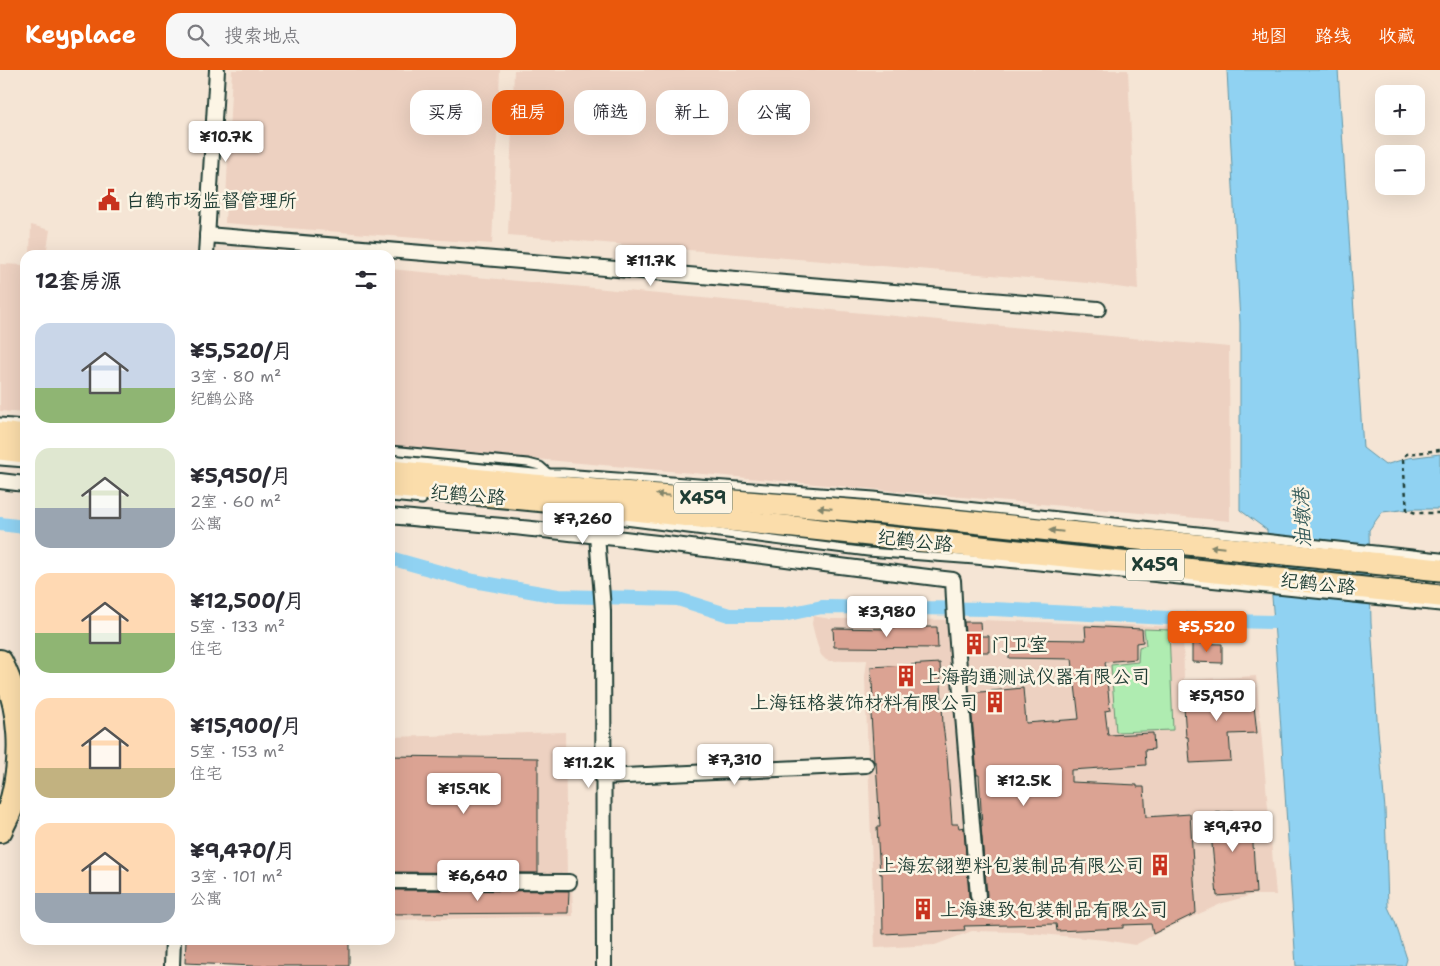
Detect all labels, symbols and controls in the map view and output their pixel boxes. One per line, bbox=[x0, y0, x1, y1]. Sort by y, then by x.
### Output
search box bbox=[166, 13, 516, 58]
text: Keyplace bbox=[25, 19, 136, 51]
icon: search bbox=[184, 21, 212, 49]
text: 搜索地点 bbox=[224, 23, 300, 48]
text: 地图 bbox=[1251, 24, 1287, 48]
text: 路线 bbox=[1315, 24, 1351, 48]
text: 收藏 bbox=[1379, 24, 1415, 48]
map controls bbox=[1375, 85, 1425, 195]
button: + bbox=[1375, 85, 1425, 135]
chip: 买房 bbox=[410, 90, 482, 135]
chip: 租房 bbox=[492, 90, 564, 135]
chip: 筛选 bbox=[574, 90, 646, 135]
chip: 新上 bbox=[656, 90, 728, 135]
chip: 公寓 bbox=[738, 90, 810, 135]
pin: ¥10.7K bbox=[185, 121, 267, 163]
text: ¥10.7K bbox=[200, 126, 252, 147]
button: − bbox=[1375, 145, 1425, 195]
public building icon: 白鹤市场监督管理所 bbox=[96, 187, 122, 213]
place label: 白鹤市场监督管理所 bbox=[126, 188, 297, 213]
pin: ¥11.7K bbox=[610, 244, 692, 287]
text: ¥11.7K bbox=[626, 250, 676, 271]
icon: filters bbox=[352, 266, 380, 294]
text: 12套房源 bbox=[35, 267, 122, 295]
text: ¥5,520/月 bbox=[190, 337, 293, 365]
icon: home bbox=[75, 343, 135, 403]
text: 3室 · 80 m² bbox=[190, 366, 281, 387]
text: 纪鹤公路 bbox=[190, 388, 254, 409]
text: ¥5,950/月 bbox=[190, 462, 292, 490]
icon: home bbox=[75, 468, 135, 528]
street label: 纪鹤公路 bbox=[429, 479, 507, 510]
road number: X459 bbox=[674, 482, 732, 513]
water label: 油墩港 bbox=[1287, 485, 1317, 549]
text: 2室 · 60 m² bbox=[190, 491, 281, 512]
one-way arrow bbox=[655, 491, 671, 499]
pin: ¥7,260 bbox=[542, 502, 624, 545]
one-way arrow bbox=[817, 504, 833, 512]
text: ¥7,260 bbox=[554, 508, 612, 529]
text: 公寓 bbox=[190, 513, 222, 534]
street label: 纪鹤公路 bbox=[876, 524, 954, 557]
one-way arrow bbox=[1047, 526, 1063, 534]
one-way arrow bbox=[1209, 543, 1225, 551]
road number: X459 bbox=[1126, 550, 1184, 580]
street label: 纪鹤公路 bbox=[1279, 567, 1357, 600]
text: ¥12,500/月 bbox=[190, 587, 305, 615]
icon: home bbox=[75, 593, 135, 653]
pin: ¥3,980 bbox=[846, 596, 928, 638]
text: ¥3,980 bbox=[858, 601, 916, 622]
pin: ¥5,520 bbox=[1166, 610, 1248, 653]
text: 5室 · 133 m² bbox=[190, 616, 285, 637]
text: ¥5,520 bbox=[1179, 616, 1235, 637]
building icon: 门卫室 bbox=[961, 631, 987, 657]
place label: 门卫室 bbox=[991, 632, 1048, 657]
text: 住宅 bbox=[190, 638, 222, 659]
building icon: 上海韵通测试仪器有限公司 bbox=[893, 663, 919, 689]
place label: 上海韵通测试仪器有限公司 bbox=[922, 664, 1150, 689]
pin: ¥5,950 bbox=[1176, 680, 1258, 722]
text: ¥5,950 bbox=[1189, 685, 1245, 706]
building icon: 上海钰格装饰材料有限公司 bbox=[982, 689, 1008, 715]
place label: 上海钰格装饰材料有限公司 bbox=[750, 690, 978, 715]
text: ¥15,900/月 bbox=[190, 712, 302, 740]
icon: home bbox=[75, 718, 135, 778]
text: 5室 · 153 m² bbox=[190, 741, 285, 762]
pin: ¥7,310 bbox=[694, 744, 776, 786]
pin: ¥11.2K bbox=[548, 746, 630, 789]
text: ¥7,310 bbox=[708, 749, 762, 770]
text: ¥11.2K bbox=[564, 752, 614, 773]
text: 住宅 bbox=[190, 763, 222, 784]
pin: ¥12.5K bbox=[983, 764, 1065, 807]
text: ¥12.5K bbox=[997, 770, 1051, 791]
pin: ¥15.9K bbox=[423, 772, 505, 815]
text: ¥15.9K bbox=[438, 778, 490, 799]
pin: ¥9,470 bbox=[1192, 810, 1274, 853]
text: ¥9,470 bbox=[1204, 816, 1262, 837]
text: ¥9,470/月 bbox=[190, 837, 296, 865]
icon: home bbox=[75, 843, 135, 903]
building icon: 上海宏翎塑料包装制品有限公司 bbox=[1147, 852, 1173, 878]
place label: 上海宏翎塑料包装制品有限公司 bbox=[878, 853, 1144, 878]
pin: ¥6,640 bbox=[437, 860, 519, 902]
text: ¥6,640 bbox=[448, 865, 508, 886]
text: 3室 · 101 m² bbox=[190, 866, 283, 887]
text: 公寓 bbox=[190, 888, 222, 909]
building icon: 上海速致包装制品有限公司 bbox=[910, 896, 936, 922]
place label: 上海速致包装制品有限公司 bbox=[940, 897, 1168, 922]

